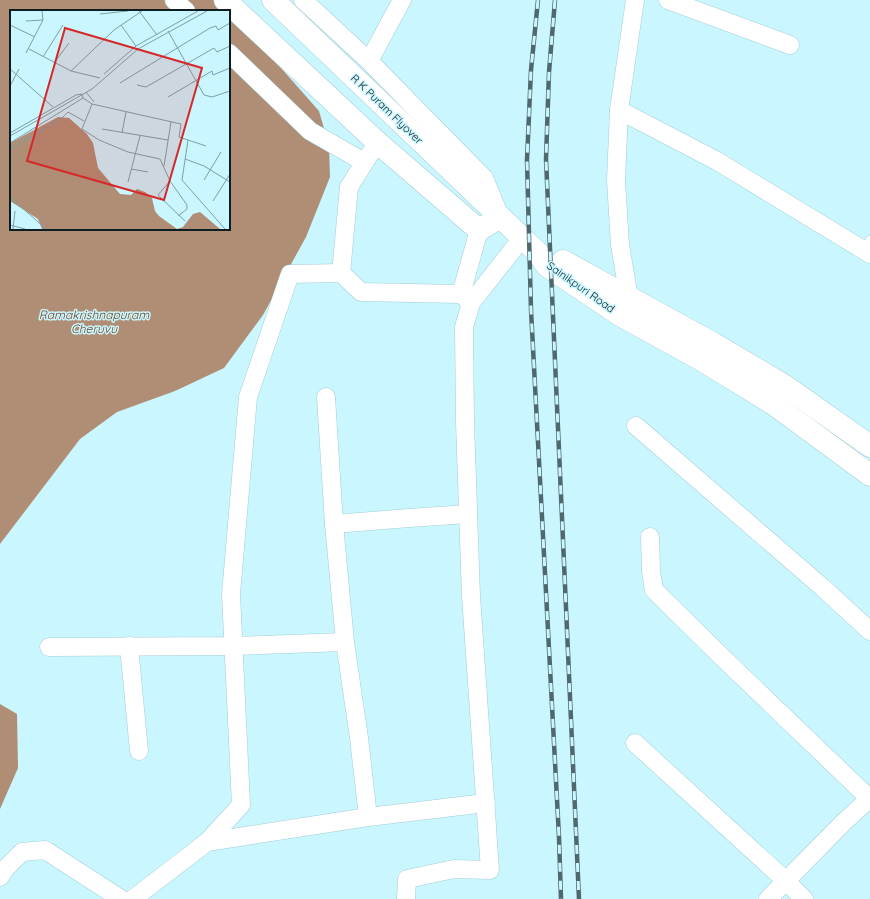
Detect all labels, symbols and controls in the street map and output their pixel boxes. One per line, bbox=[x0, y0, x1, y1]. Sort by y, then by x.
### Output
inset map bbox=[10, 10, 230, 230]
street label: R K Puram Flyover bbox=[348, 71, 427, 148]
street label: Sainikpuri Road bbox=[544, 258, 618, 316]
water label: Ramakrishnapuram Cheruvu bbox=[39, 307, 150, 336]

